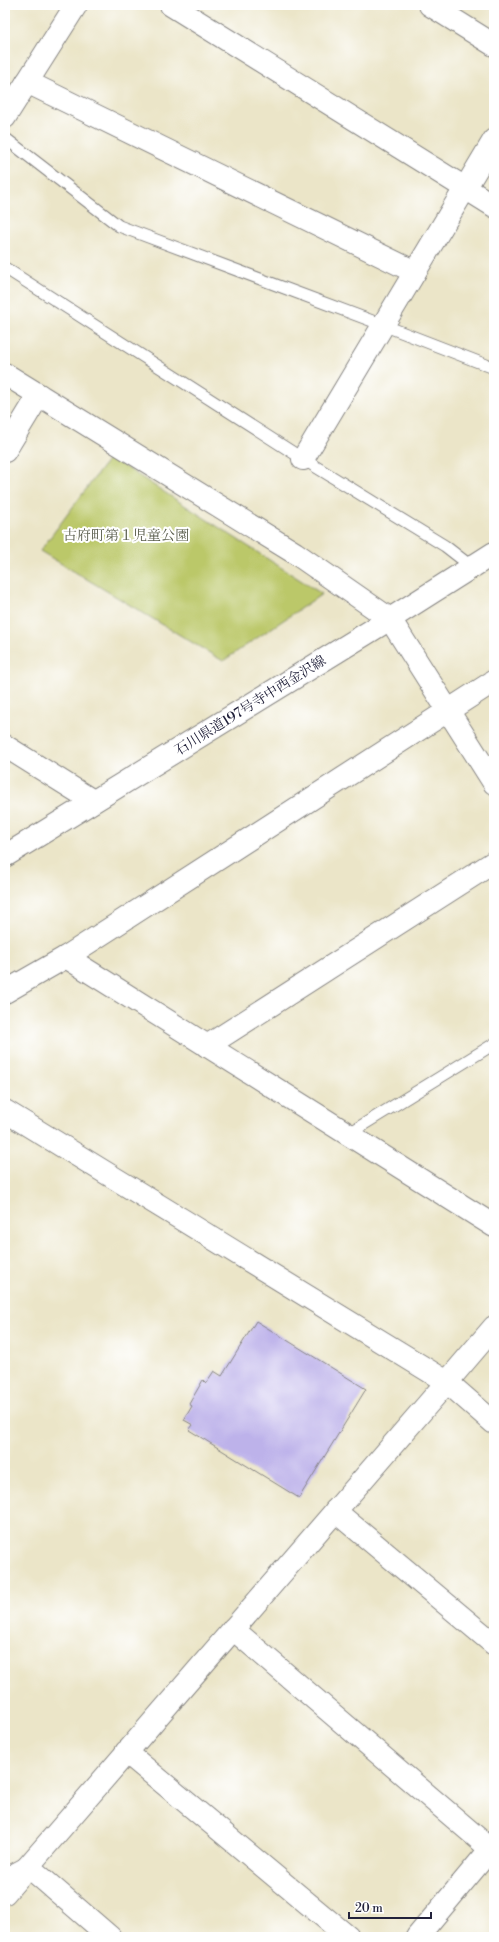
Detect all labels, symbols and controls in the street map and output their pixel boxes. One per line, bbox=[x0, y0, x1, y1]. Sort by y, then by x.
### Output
park label: 古府町第１児童公園 bbox=[63, 527, 189, 545]
street label: 石川県道197号寺中西金沢線 bbox=[172, 652, 330, 760]
scale bar bbox=[349, 1894, 431, 1920]
text: 20 m bbox=[355, 1901, 383, 1916]

